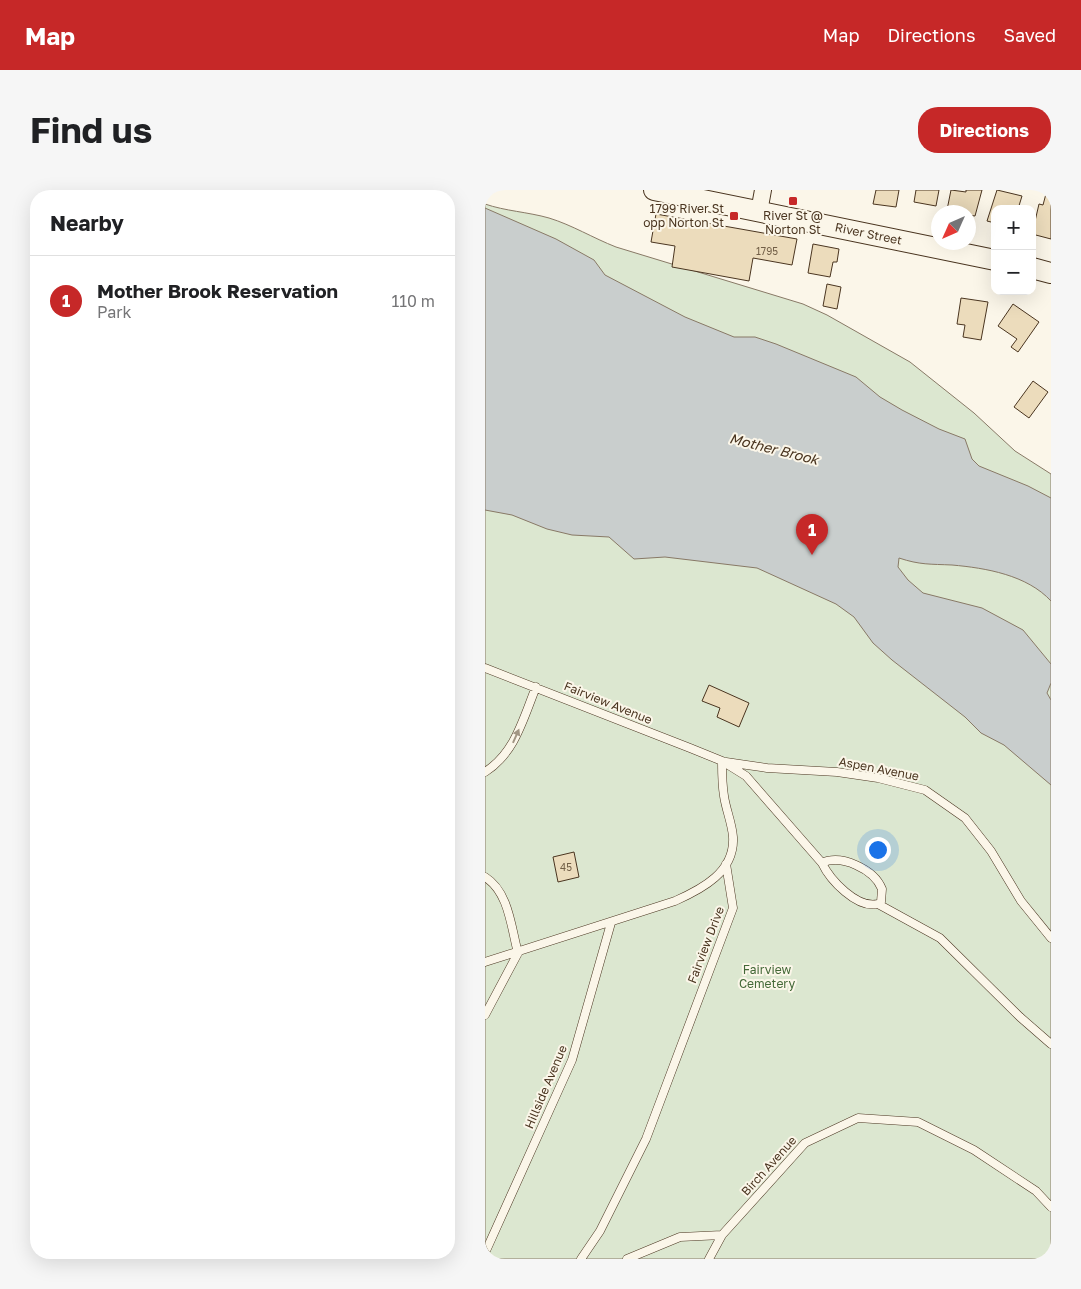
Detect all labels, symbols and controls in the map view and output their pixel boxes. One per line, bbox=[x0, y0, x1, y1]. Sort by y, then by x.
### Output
text: Map bbox=[25, 21, 75, 50]
text: Map bbox=[823, 24, 859, 46]
text: Directions bbox=[887, 24, 975, 46]
text: Saved bbox=[1003, 24, 1056, 46]
button: Directions bbox=[918, 107, 1051, 153]
text: Find us bbox=[30, 109, 152, 151]
marker: River St @ Norton St bbox=[787, 195, 799, 207]
place label: 1799 River St opp Norton St bbox=[643, 201, 724, 230]
north arrow bbox=[931, 205, 976, 250]
map controls bbox=[991, 205, 1036, 295]
button: + bbox=[991, 205, 1036, 250]
place label: River St @ Norton St bbox=[763, 208, 823, 237]
text: Nearby bbox=[50, 210, 124, 236]
marker: 1799 River St opp Norton St bbox=[728, 210, 740, 222]
street label: River Street bbox=[834, 219, 904, 248]
house number: 1795 bbox=[756, 245, 778, 257]
button: − bbox=[991, 250, 1036, 295]
text: Mother Brook Reservation bbox=[97, 279, 338, 302]
text: 1 bbox=[62, 291, 70, 311]
text: 110 m bbox=[391, 291, 435, 311]
text: Park bbox=[97, 302, 132, 322]
water label: Mother Brook bbox=[728, 429, 822, 468]
pin: 1 bbox=[796, 514, 828, 555]
street label: Fairview Avenue bbox=[562, 678, 655, 727]
one-way arrow bbox=[512, 729, 520, 743]
street label: Aspen Avenue bbox=[838, 753, 921, 784]
your location bbox=[865, 837, 891, 863]
house number: 45 bbox=[560, 861, 572, 873]
street label: Fairview Drive bbox=[684, 904, 727, 985]
park label: Fairview Cemetery bbox=[739, 962, 795, 991]
street label: Hillside Avenue bbox=[521, 1043, 570, 1131]
street label: Birch Avenue bbox=[738, 1133, 799, 1199]

